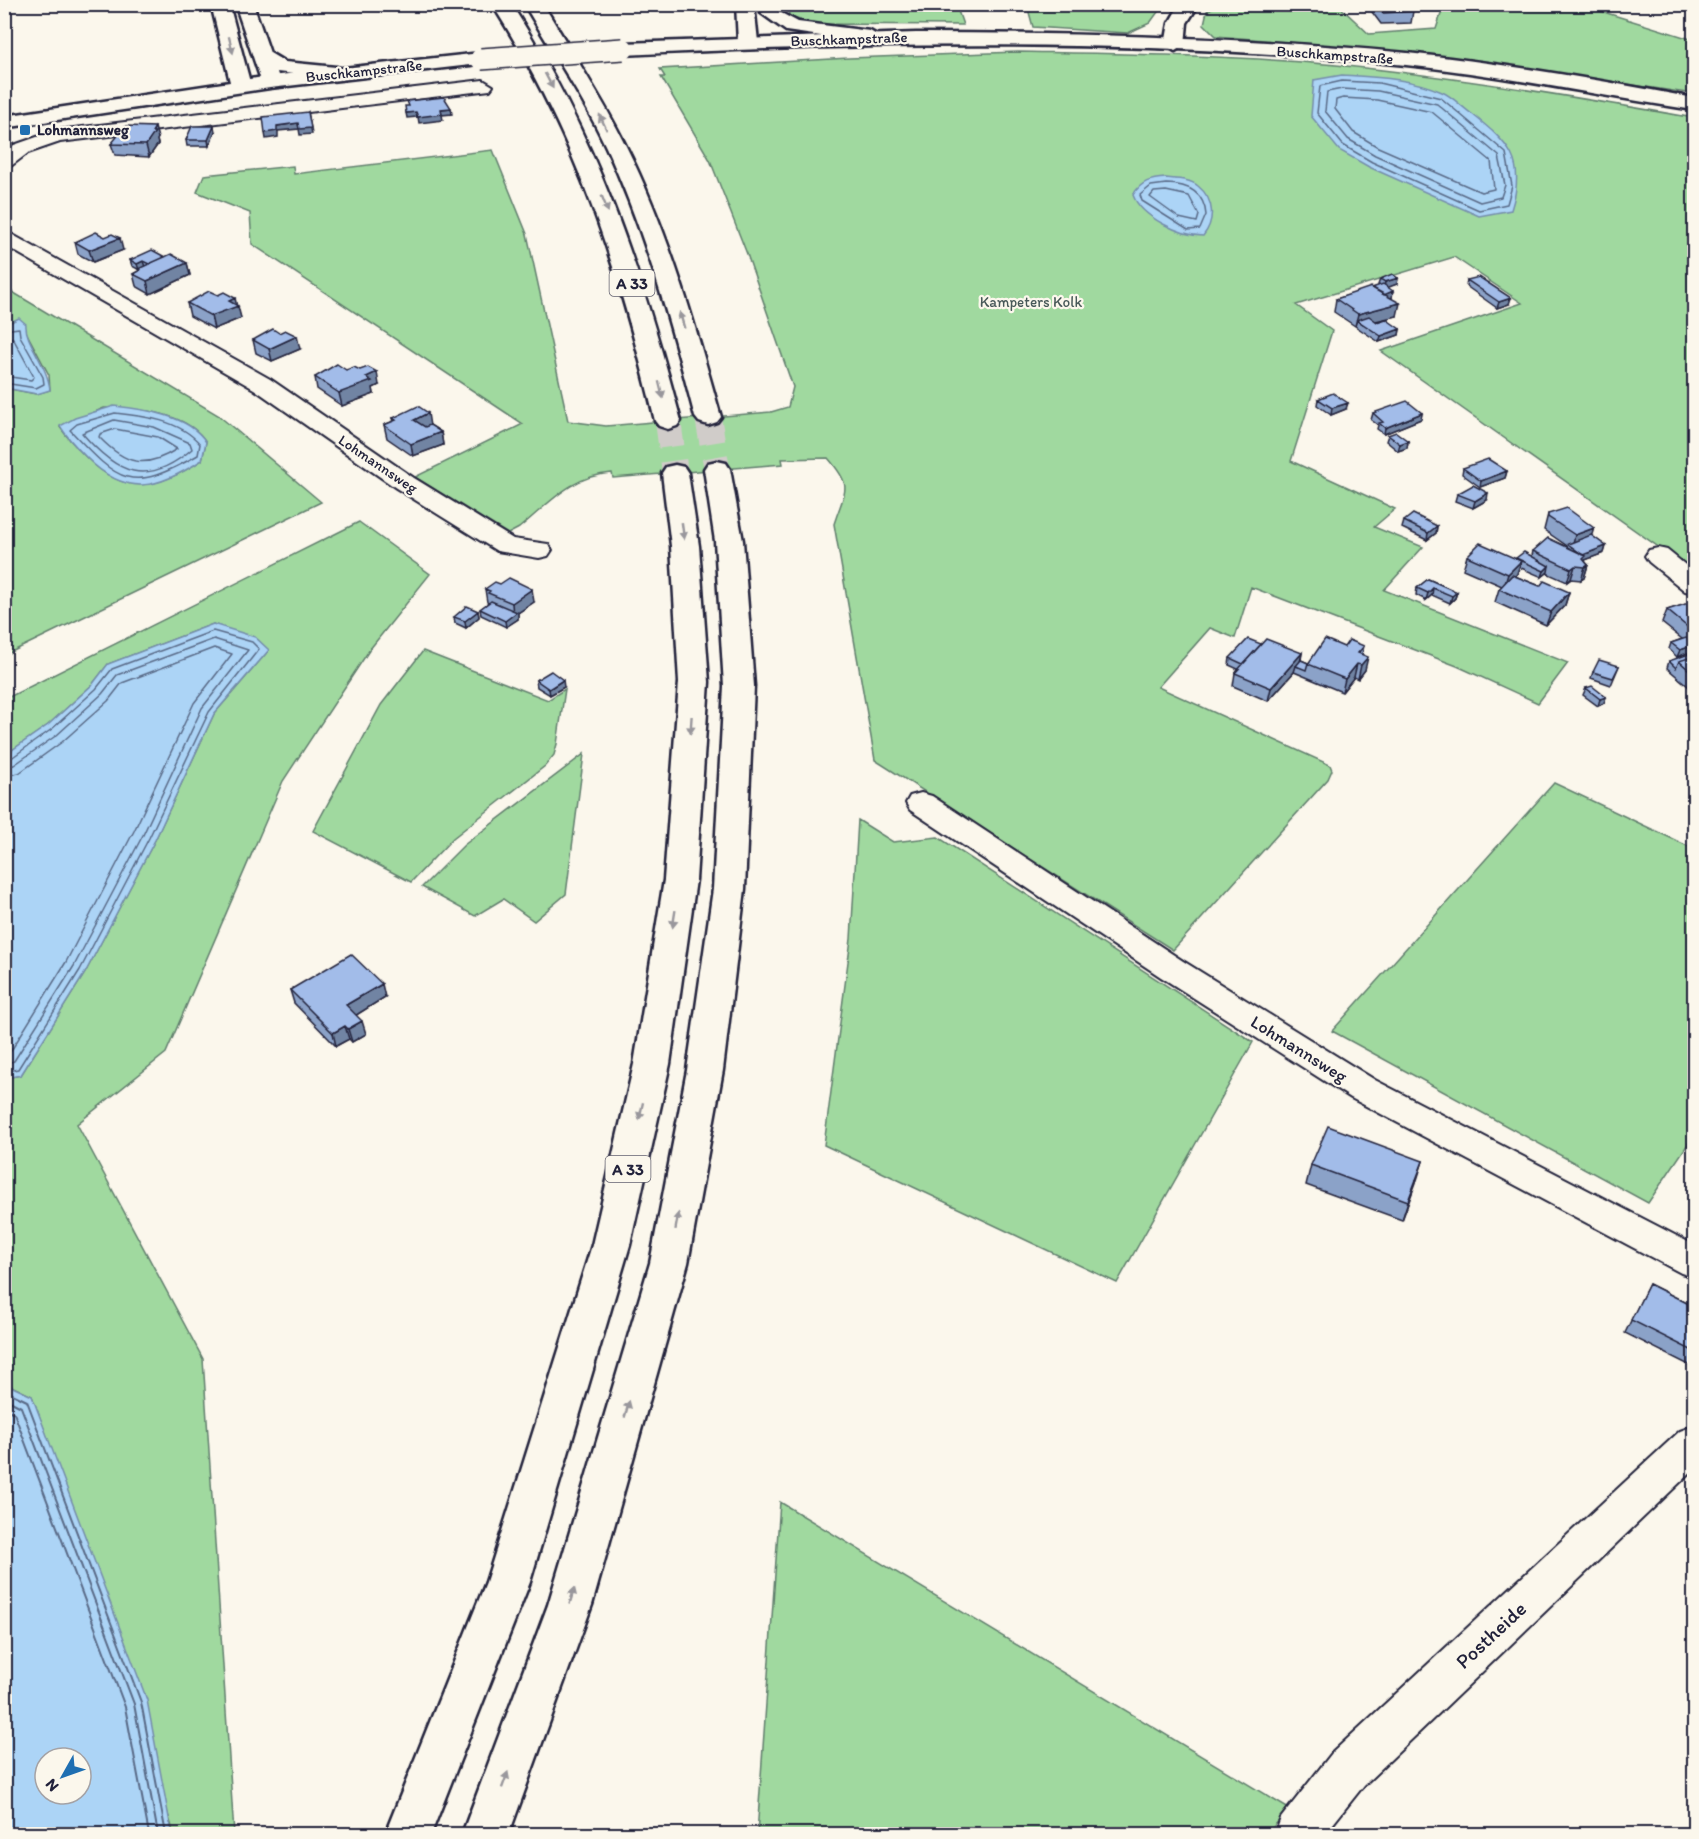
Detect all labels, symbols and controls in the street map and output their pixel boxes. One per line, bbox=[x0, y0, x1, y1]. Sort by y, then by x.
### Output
street label: Buschkampstraße bbox=[790, 28, 908, 50]
one-way arrow bbox=[226, 36, 236, 54]
street label: Buschkampstraße bbox=[1276, 42, 1394, 68]
street label: Buschkampstraße bbox=[305, 56, 423, 86]
one-way arrow bbox=[544, 73, 554, 90]
one-way arrow bbox=[598, 113, 607, 131]
place label: Lohmannsweg bbox=[37, 121, 129, 140]
marker: Lohmannsweg bbox=[18, 123, 32, 137]
one-way arrow bbox=[601, 195, 610, 213]
road number: A 33 bbox=[610, 270, 654, 296]
park label: Kampeters Kolk bbox=[980, 293, 1083, 311]
one-way arrow bbox=[677, 311, 686, 329]
one-way arrow bbox=[656, 381, 666, 400]
street label: Lohmannsweg bbox=[335, 431, 421, 497]
one-way arrow bbox=[678, 521, 688, 540]
one-way arrow bbox=[686, 716, 696, 735]
one-way arrow bbox=[670, 910, 679, 929]
street label: Lohmannsweg bbox=[1247, 1011, 1352, 1088]
one-way arrow bbox=[636, 1102, 646, 1121]
road number: A 33 bbox=[606, 1156, 650, 1182]
one-way arrow bbox=[673, 1211, 682, 1230]
one-way arrow bbox=[623, 1400, 632, 1418]
one-way arrow bbox=[568, 1587, 577, 1605]
street label: Postheide bbox=[1450, 1596, 1531, 1674]
north arrow bbox=[33, 1746, 93, 1806]
one-way arrow bbox=[500, 1770, 510, 1788]
text: N bbox=[41, 1775, 63, 1796]

